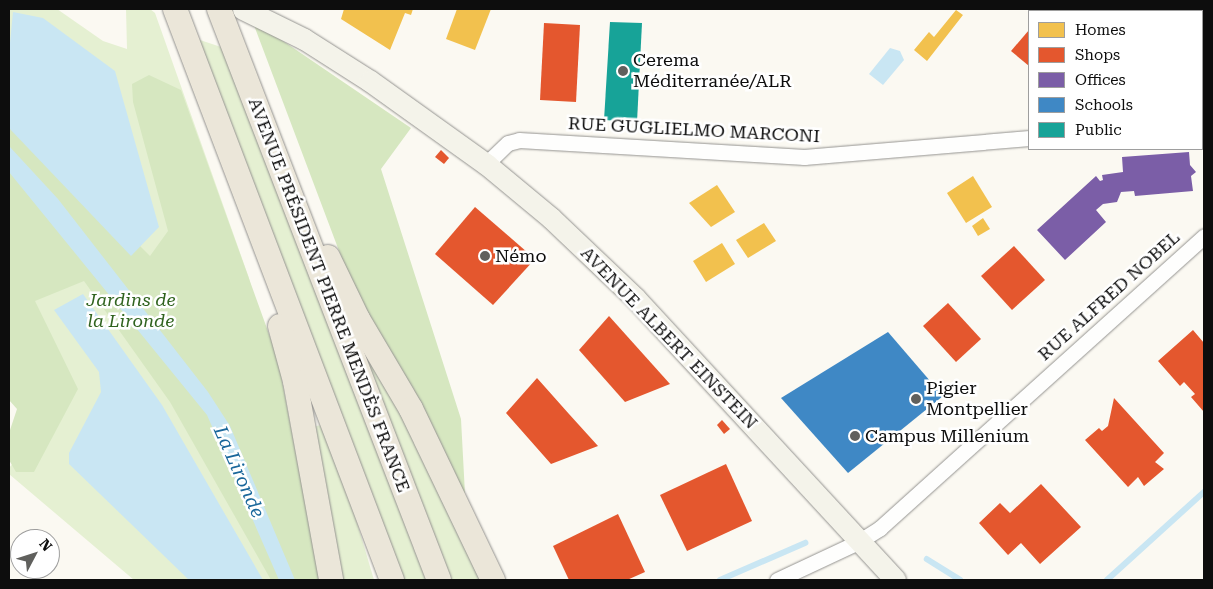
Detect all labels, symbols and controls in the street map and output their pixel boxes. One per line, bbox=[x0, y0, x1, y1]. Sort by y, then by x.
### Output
legend bbox=[1028, 10, 1203, 150]
text: Homes bbox=[1075, 21, 1126, 39]
text: Shops bbox=[1075, 46, 1120, 64]
place label: Cerema Méditerranée/ALR bbox=[633, 50, 792, 92]
marker: Cerema Méditerranée/ALR bbox=[617, 65, 629, 77]
text: Offices bbox=[1075, 71, 1126, 89]
street label: AVENUE PRÉSIDENT PIERRE MENDÈS FRANCE bbox=[244, 95, 414, 495]
text: Schools bbox=[1075, 96, 1133, 114]
street label: RUE GUGLIELMO MARCONI bbox=[568, 113, 820, 147]
text: Public bbox=[1075, 121, 1122, 139]
street label: RUE ALFRED NOBEL bbox=[1034, 227, 1184, 365]
street label: AVENUE ALBERT EINSTEIN bbox=[576, 242, 762, 434]
place label: Némo bbox=[495, 245, 547, 267]
marker: Némo bbox=[479, 250, 491, 262]
park label: Jardins de la Lironde bbox=[86, 290, 176, 332]
place label: Pigier Montpellier bbox=[926, 378, 1028, 420]
marker: Pigier Montpellier bbox=[910, 393, 922, 405]
water label: La Lironde bbox=[209, 423, 269, 521]
place label: Campus Millenium bbox=[865, 425, 1029, 447]
marker: Campus Millenium bbox=[849, 430, 861, 442]
north arrow bbox=[10, 529, 60, 579]
text: N bbox=[36, 536, 55, 554]

